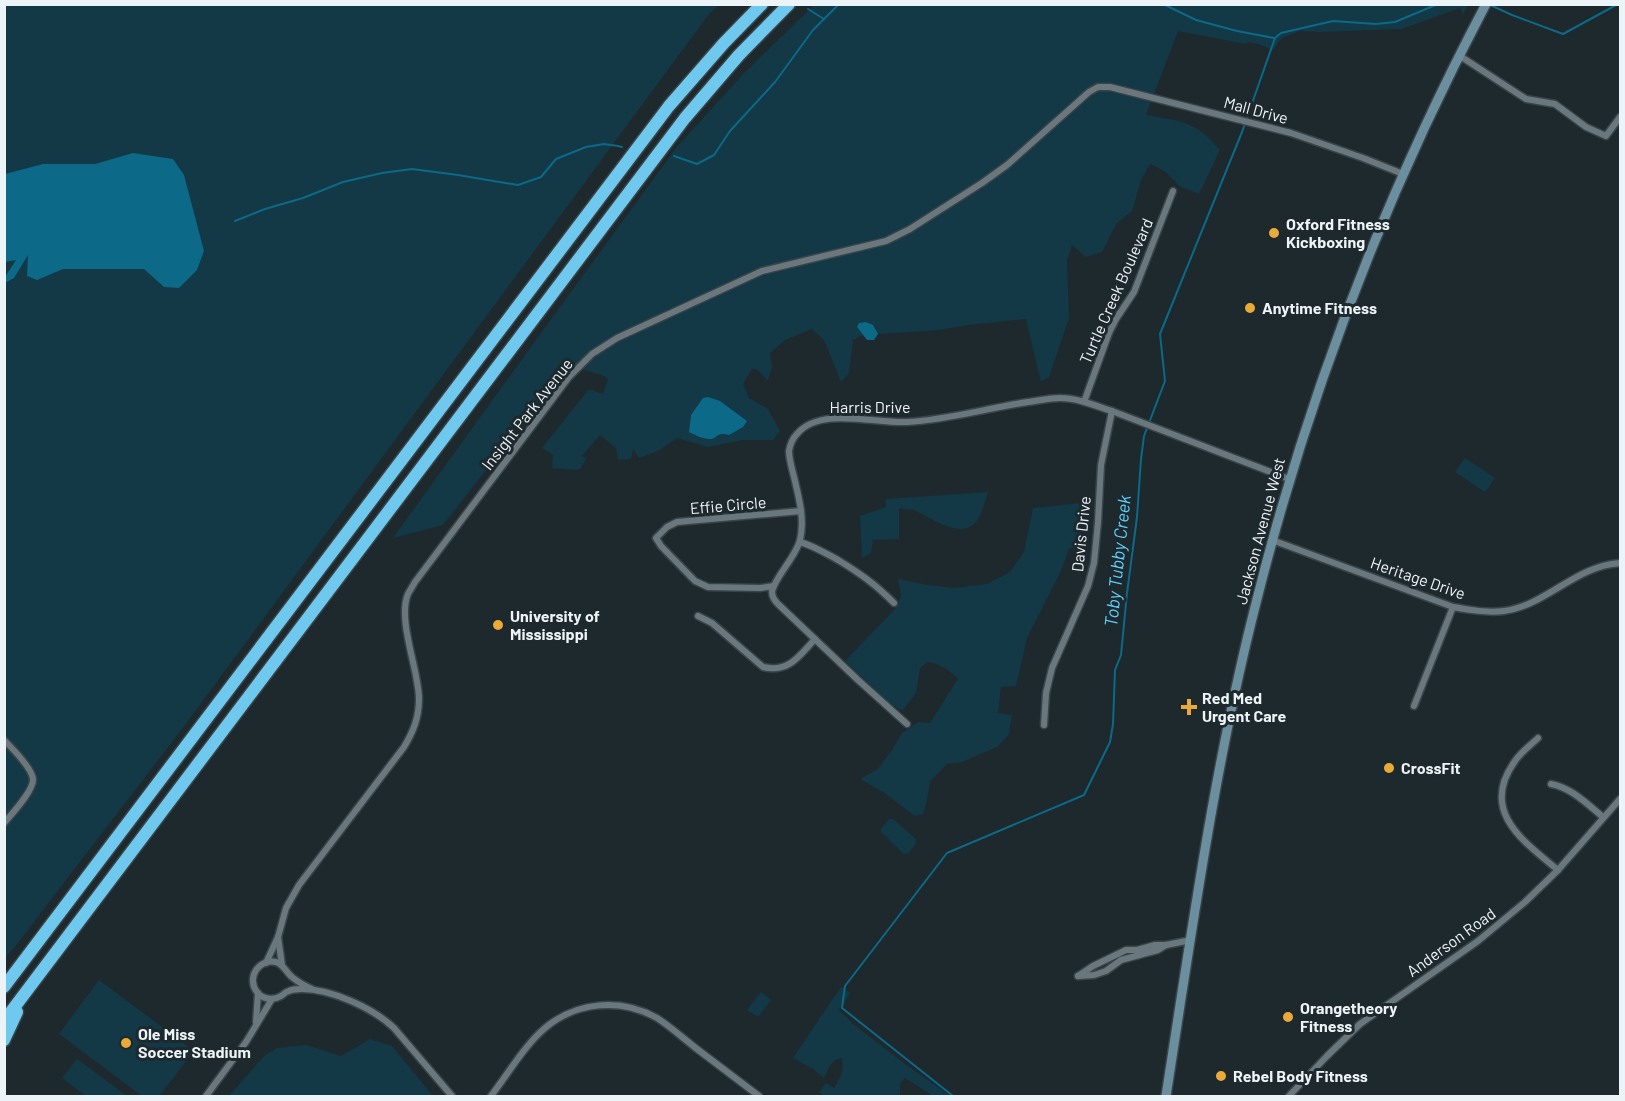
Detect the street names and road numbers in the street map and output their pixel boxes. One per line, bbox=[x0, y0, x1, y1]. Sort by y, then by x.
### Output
street label: Mall Drive bbox=[1222, 92, 1290, 127]
street label: Turtle Creek Boulevard bbox=[1075, 215, 1156, 367]
street label: Insight Park Avenue bbox=[477, 354, 576, 473]
street label: Harris Drive bbox=[830, 397, 910, 416]
street label: Jackson Avenue West bbox=[1231, 455, 1288, 606]
street label: Effie Circle bbox=[689, 492, 767, 517]
street label: Davis Drive bbox=[1067, 495, 1094, 573]
street label: Heritage Drive bbox=[1368, 552, 1468, 603]
street label: Anderson Road bbox=[1403, 903, 1499, 980]

